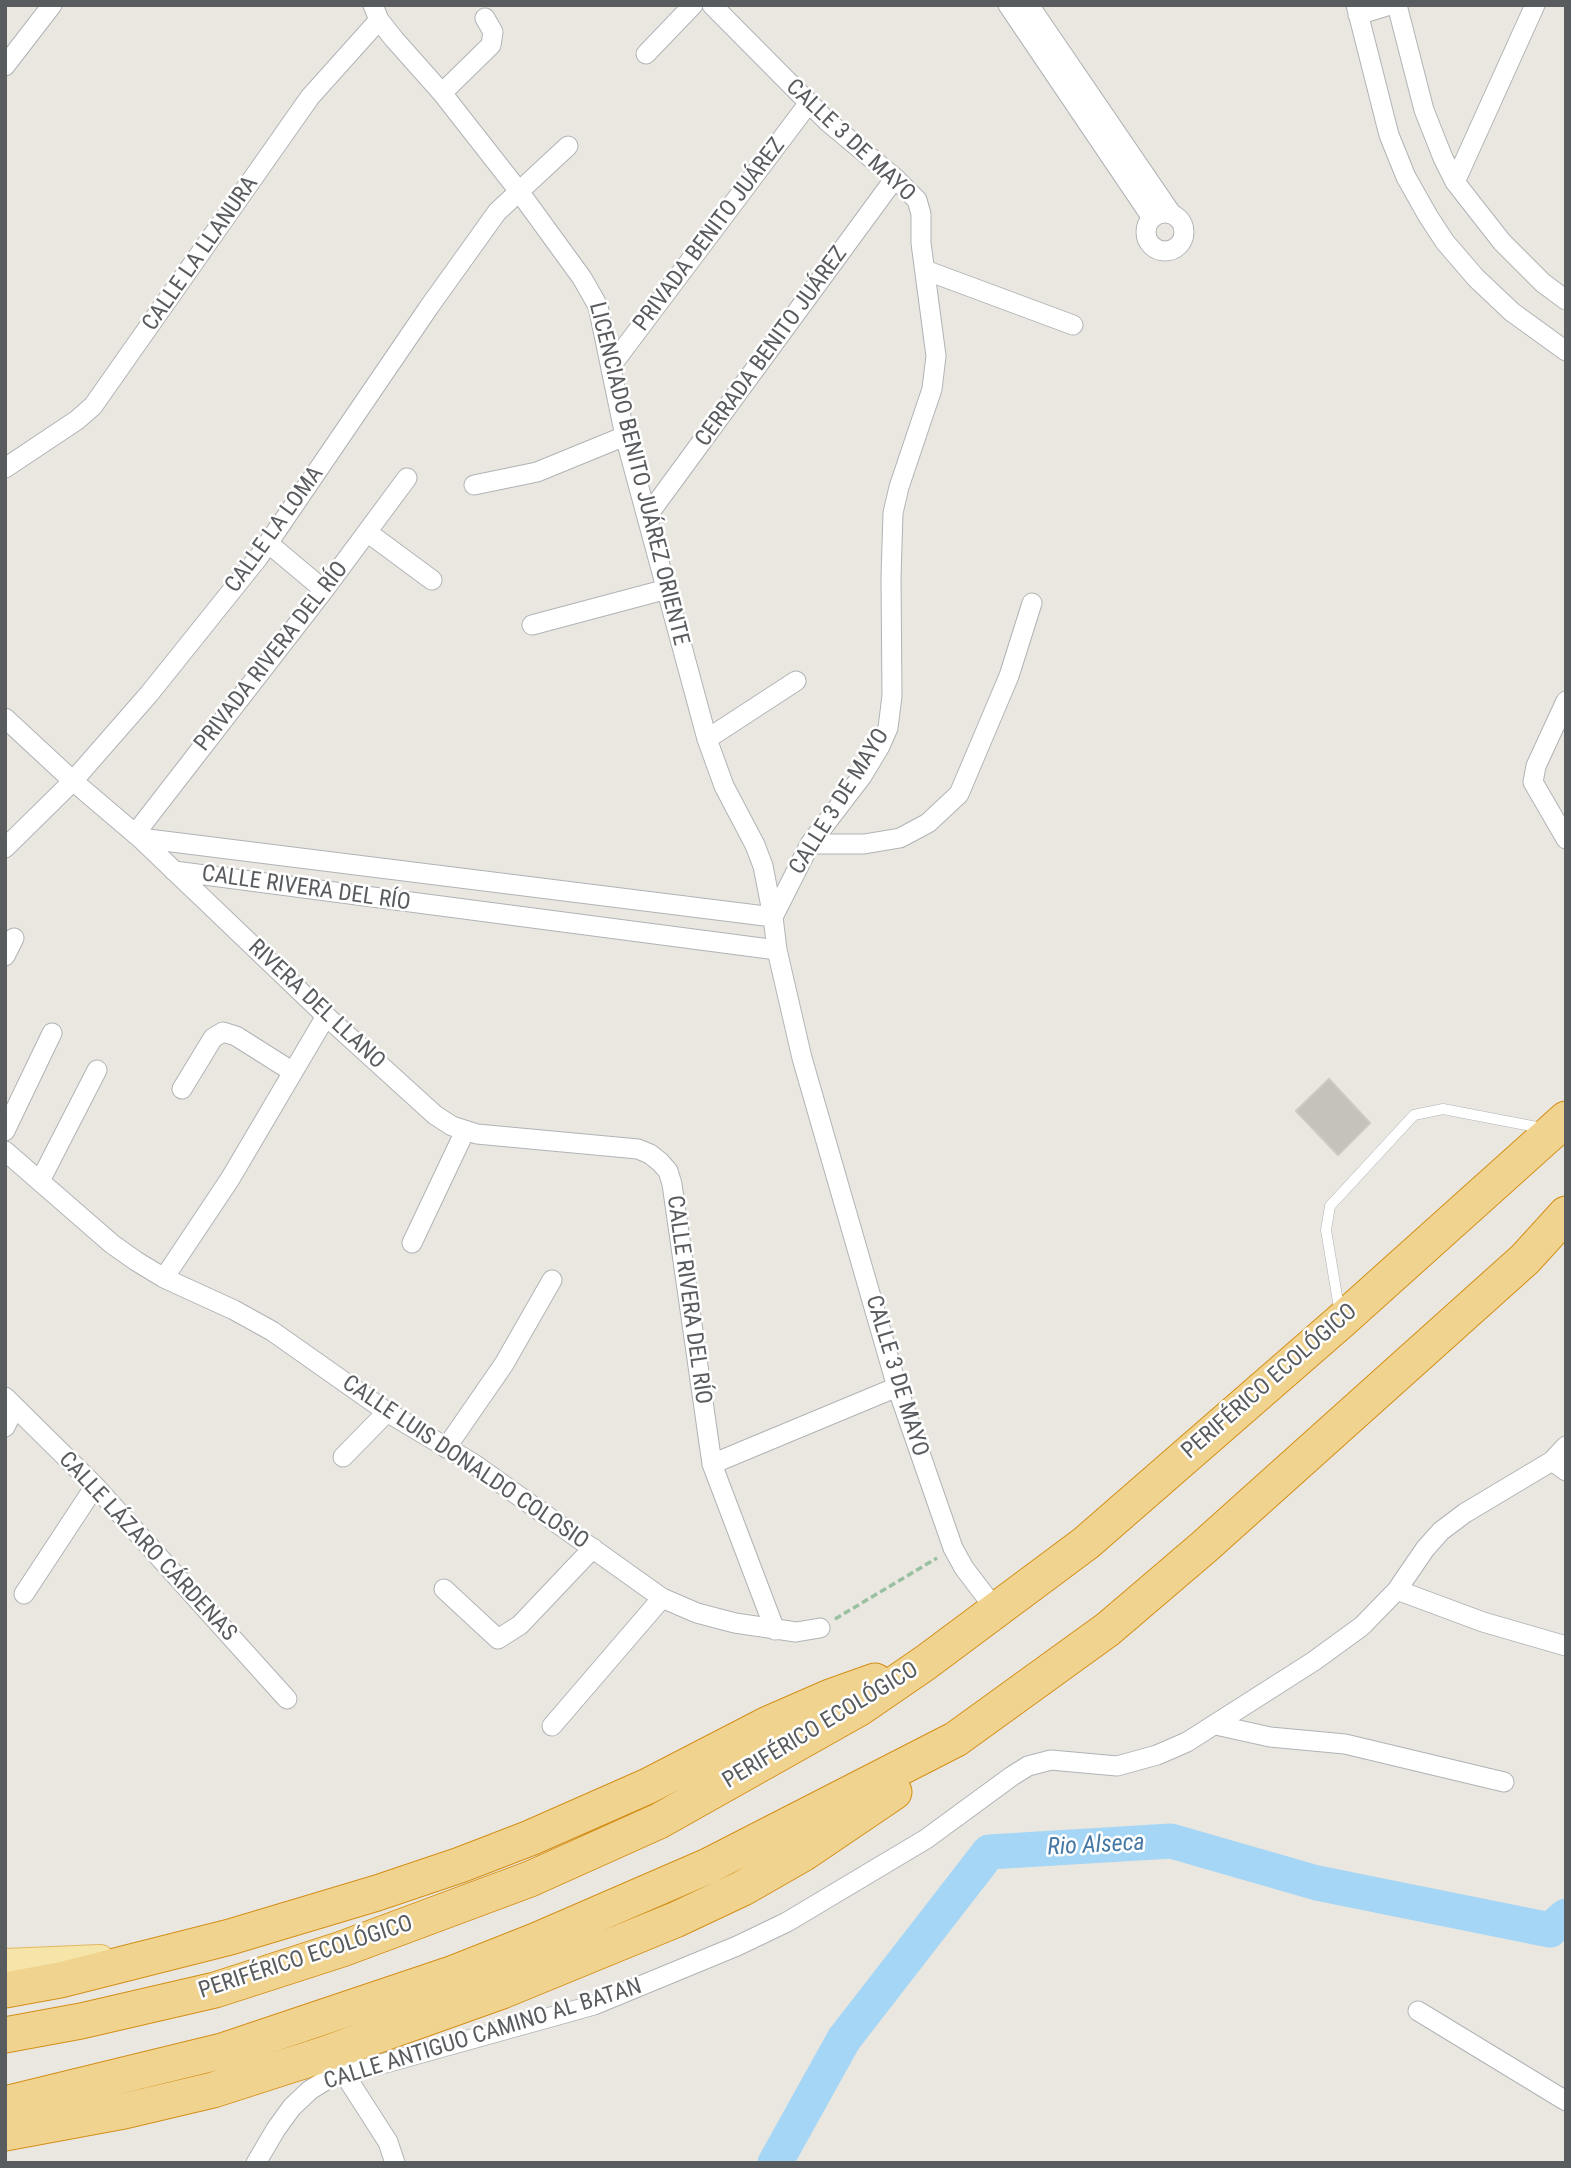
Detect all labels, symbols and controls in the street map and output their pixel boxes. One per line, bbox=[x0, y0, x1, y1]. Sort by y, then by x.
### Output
street label: CALLE 3 DE MAYO bbox=[780, 74, 920, 208]
street label: PRIVADA BENITO JUÁREZ bbox=[628, 133, 792, 337]
street label: CALLE LA LLANURA bbox=[137, 171, 265, 337]
street label: CERRADA BENITO JUÁREZ bbox=[690, 242, 854, 452]
street label: LICENCIADO BENITO JUÁREZ ORIENTE bbox=[582, 299, 694, 649]
street label: CALLE LA LOMA bbox=[220, 461, 330, 599]
street label: PRIVADA RIVERA DEL RÍO bbox=[189, 557, 355, 757]
street label: CALLE 3 DE MAYO bbox=[784, 724, 896, 880]
street label: CALLE RIVERA DEL RÍO bbox=[200, 861, 412, 917]
street label: RIVERA DEL LLANO bbox=[242, 934, 390, 1076]
street label: CALLE RIVERA DEL RÍO bbox=[660, 1194, 716, 1406]
street label: CALLE 3 DE MAYO bbox=[858, 1292, 934, 1460]
street label: PERIFÉRICO ECOLÓGICO bbox=[1177, 1298, 1363, 1466]
street label: CALLE LUIS DONALDO COLOSIO bbox=[337, 1370, 593, 1556]
street label: CALLE LÁZARO CÁRDENAS bbox=[52, 1447, 242, 1647]
street label: PERIFÉRICO ECOLÓGICO bbox=[718, 1657, 924, 1795]
water label: Rio Alseca bbox=[1047, 1829, 1145, 1863]
street label: PERIFÉRICO ECOLÓGICO bbox=[196, 1910, 416, 2006]
street label: CALLE ANTIGUO CAMINO AL BATAN bbox=[321, 1973, 645, 2097]

